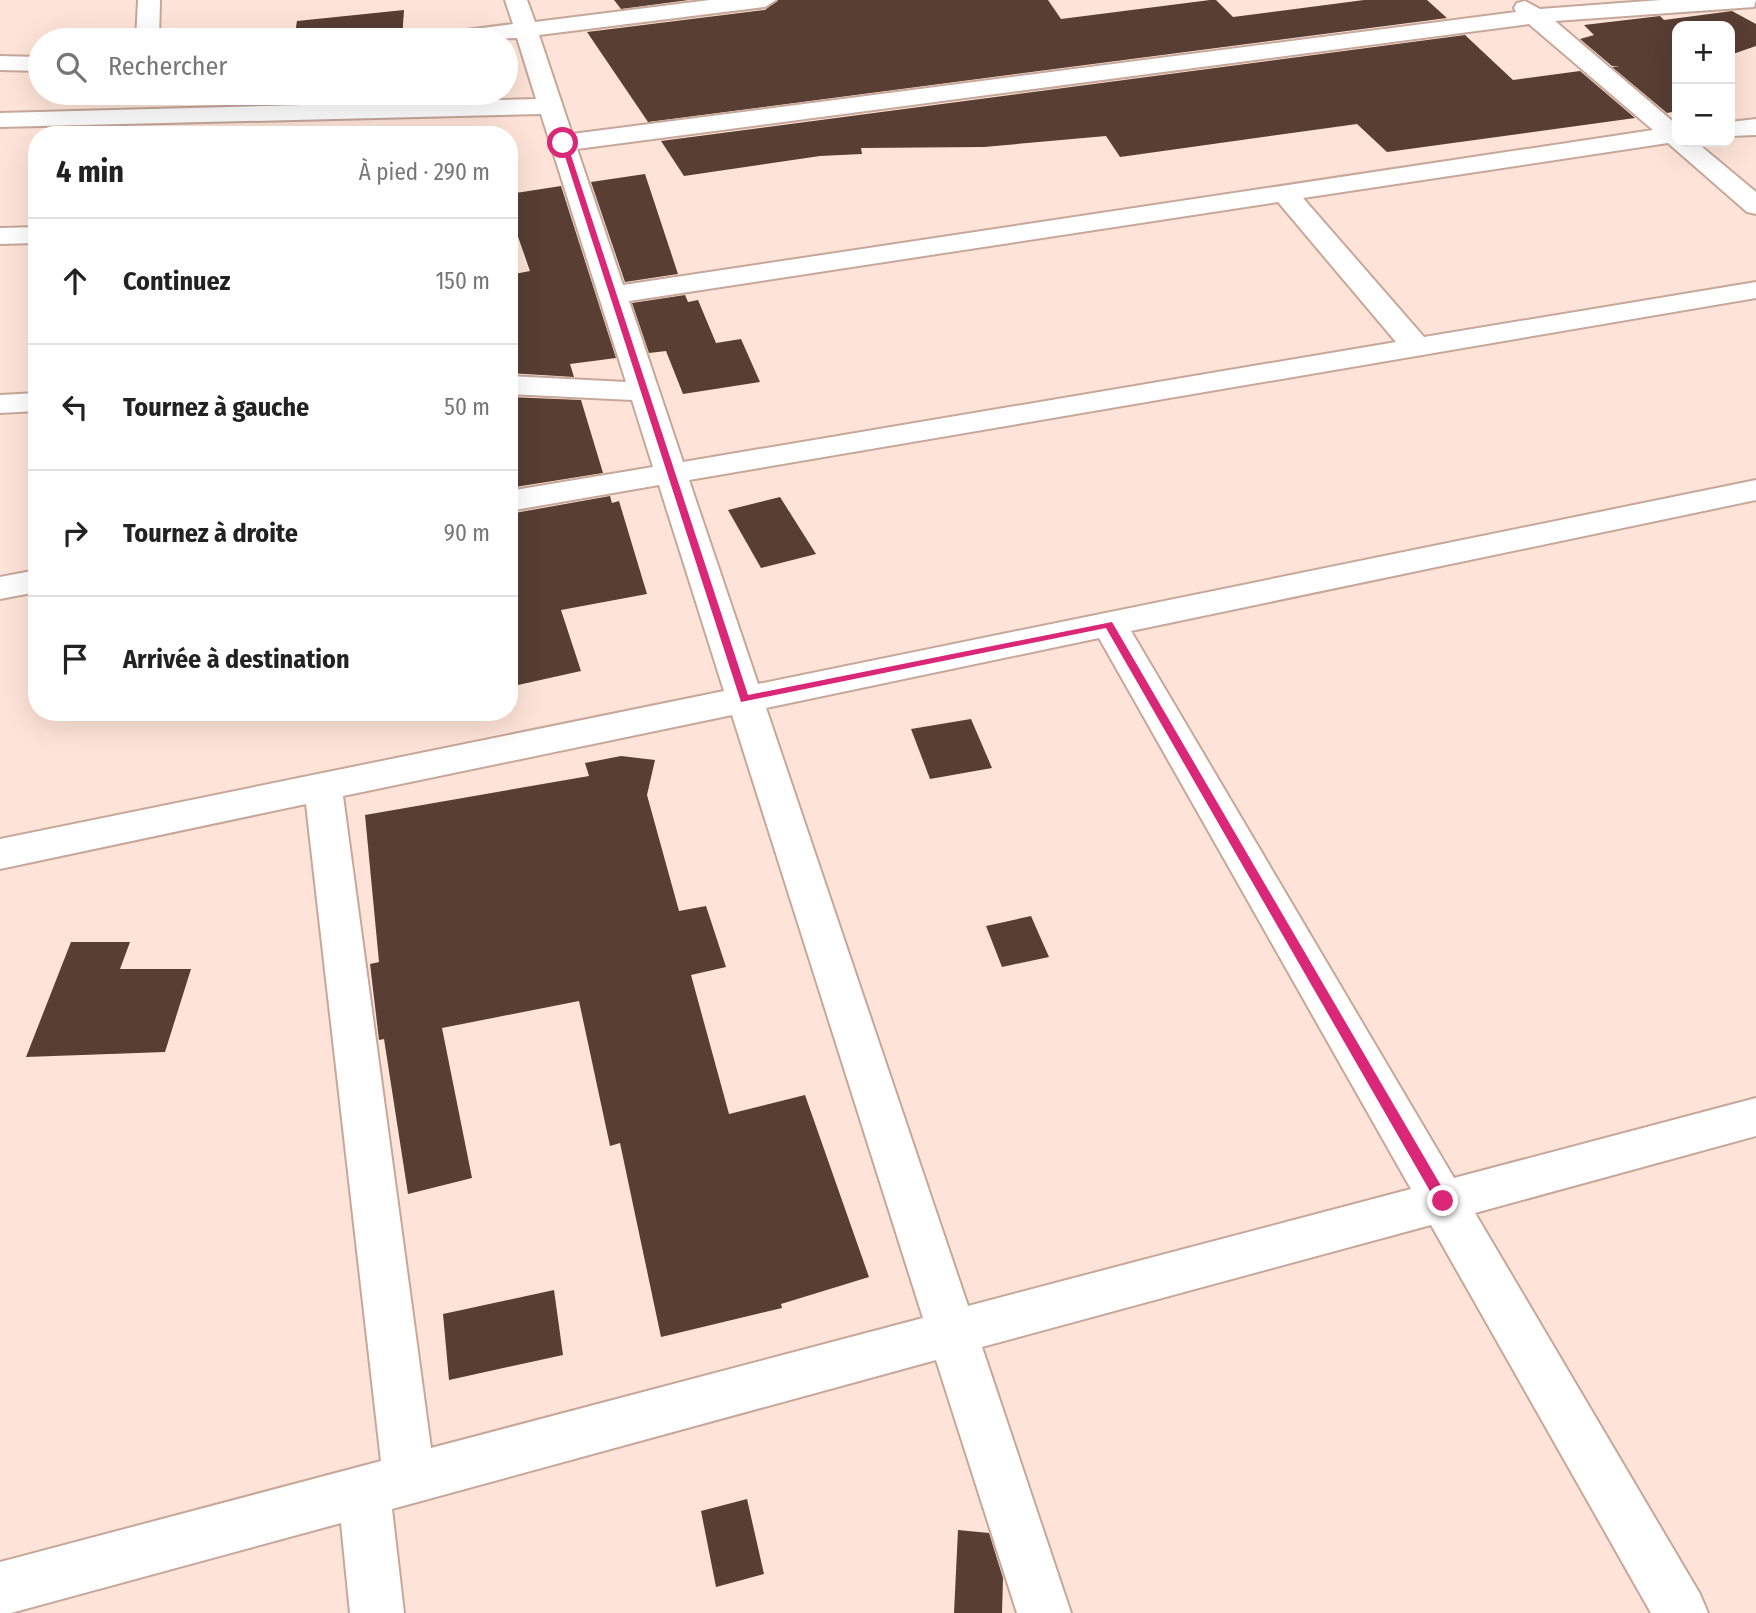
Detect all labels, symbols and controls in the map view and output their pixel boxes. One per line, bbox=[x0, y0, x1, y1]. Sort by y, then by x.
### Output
map controls bbox=[1672, 21, 1735, 147]
button: + bbox=[1672, 21, 1735, 84]
search box bbox=[28, 28, 518, 105]
icon: search bbox=[52, 48, 90, 86]
text: Rechercher bbox=[108, 51, 227, 82]
button: − bbox=[1672, 84, 1735, 147]
route start bbox=[547, 127, 578, 158]
text: 4 min bbox=[56, 154, 124, 190]
text: À pied · 290 m bbox=[359, 158, 490, 186]
icon: ahead bbox=[56, 262, 94, 300]
text: Continuez bbox=[123, 266, 230, 297]
text: 150 m bbox=[435, 267, 490, 295]
icon: left bbox=[56, 388, 94, 426]
text: Tournez à gauche bbox=[123, 392, 309, 423]
text: 50 m bbox=[444, 393, 490, 421]
icon: right bbox=[56, 514, 94, 552]
text: Tournez à droite bbox=[123, 518, 298, 549]
text: 90 m bbox=[444, 519, 490, 547]
icon: arrive bbox=[56, 640, 94, 678]
text: Arrivée à destination bbox=[123, 644, 350, 675]
route end bbox=[1427, 1185, 1458, 1216]

